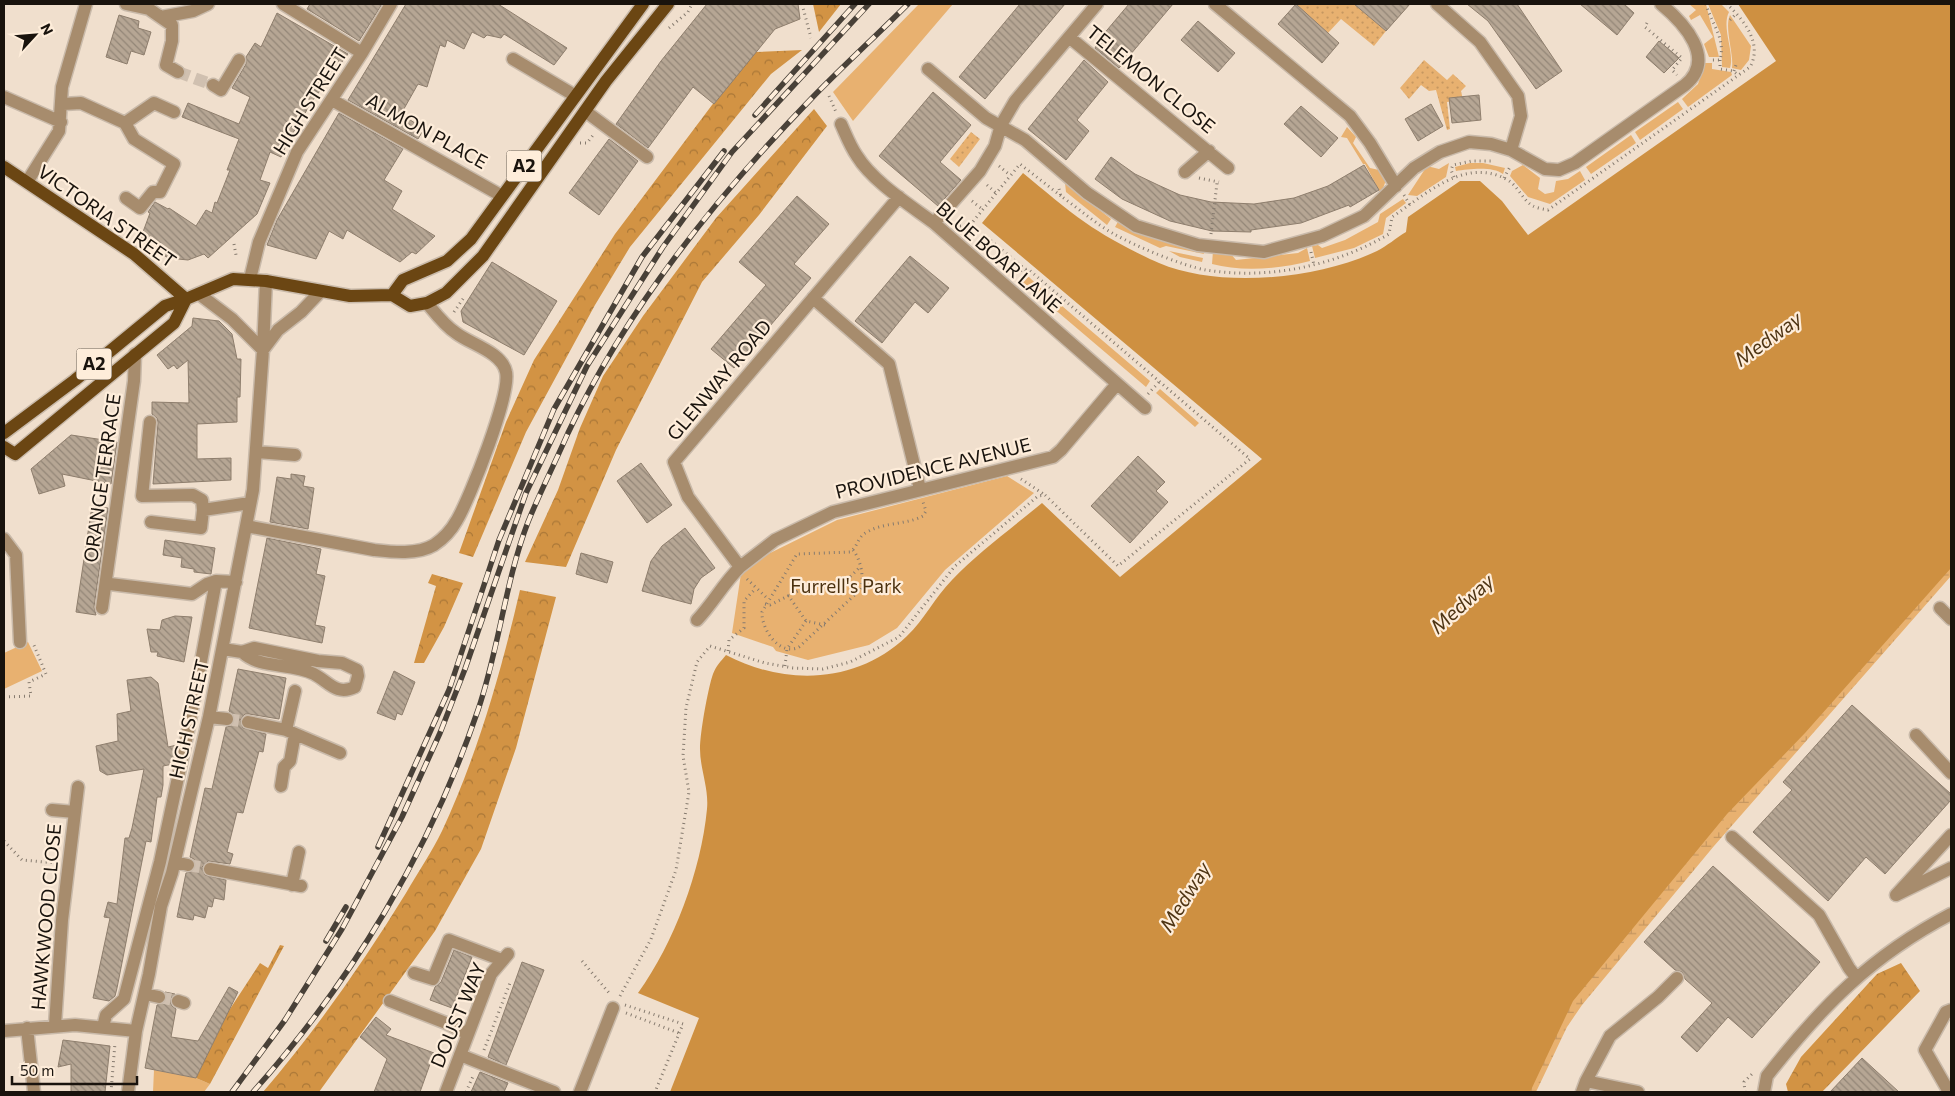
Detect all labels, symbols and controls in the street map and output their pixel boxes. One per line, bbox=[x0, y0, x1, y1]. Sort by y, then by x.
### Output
north arrow bbox=[10, 10, 60, 60]
street label: TELEMON CLOSE bbox=[1083, 20, 1220, 137]
text: N bbox=[37, 21, 57, 38]
street label: HIGH STREET bbox=[268, 43, 352, 159]
street label: ALMON PLACE bbox=[363, 88, 492, 173]
road number: A2 bbox=[506, 150, 542, 182]
street label: VICTORIA STREET bbox=[34, 159, 181, 272]
street label: BLUE BOAR LANE bbox=[932, 196, 1067, 317]
water label: Medway bbox=[1729, 305, 1806, 371]
street label: GLENWAY ROAD bbox=[661, 315, 776, 445]
road number: A2 bbox=[76, 348, 112, 379]
street label: ORANGE TERRACE bbox=[78, 392, 125, 564]
street label: PROVIDENCE AVENUE bbox=[833, 432, 1033, 503]
water label: Medway bbox=[1425, 568, 1499, 638]
park label: Furrell's Park bbox=[790, 574, 902, 597]
street label: HIGH STREET bbox=[164, 657, 213, 781]
street label: HAWKWOOD CLOSE bbox=[26, 823, 65, 1011]
water label: Medway bbox=[1153, 857, 1215, 936]
street label: DOUST WAY bbox=[425, 959, 490, 1071]
scale bar bbox=[12, 1054, 138, 1086]
text: 50 m bbox=[20, 1061, 54, 1079]

